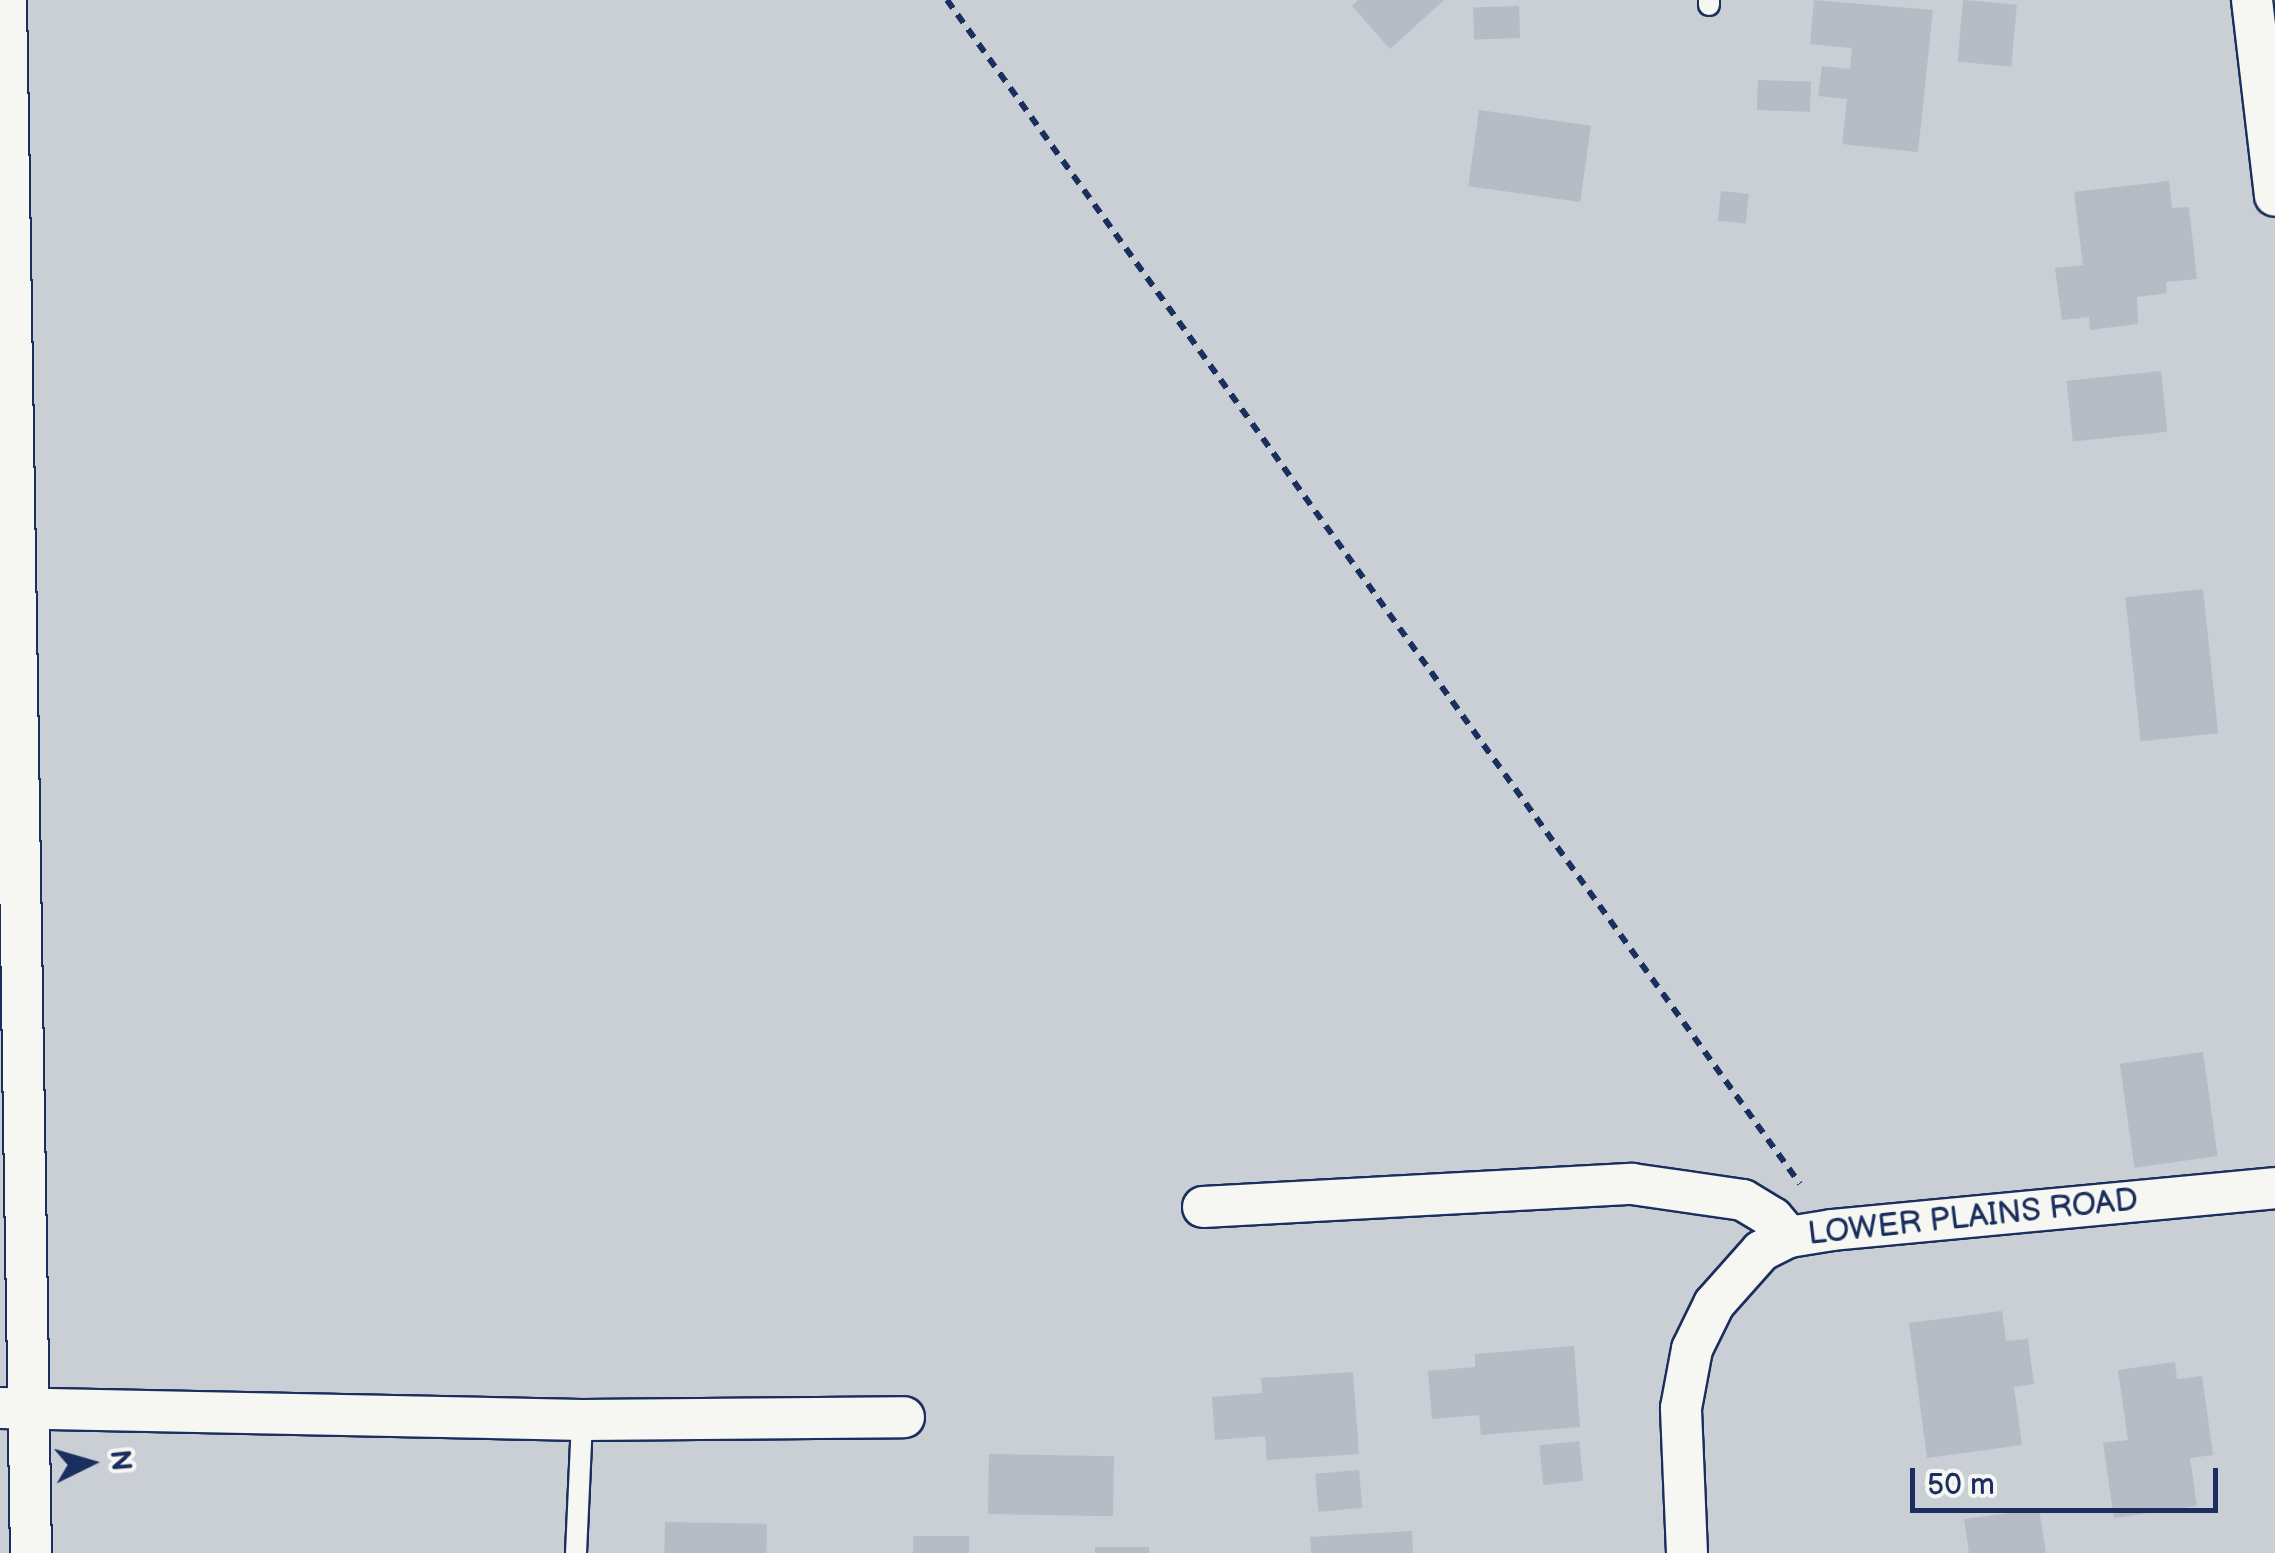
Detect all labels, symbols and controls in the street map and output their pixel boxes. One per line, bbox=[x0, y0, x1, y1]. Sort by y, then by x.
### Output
street label: LOWER PLAINS ROAD bbox=[1806, 1182, 2140, 1254]
north arrow bbox=[40, 1413, 140, 1513]
text: N bbox=[103, 1448, 138, 1472]
scale bar bbox=[1915, 1448, 2222, 1510]
text: 50 m bbox=[1927, 1467, 1995, 1503]

